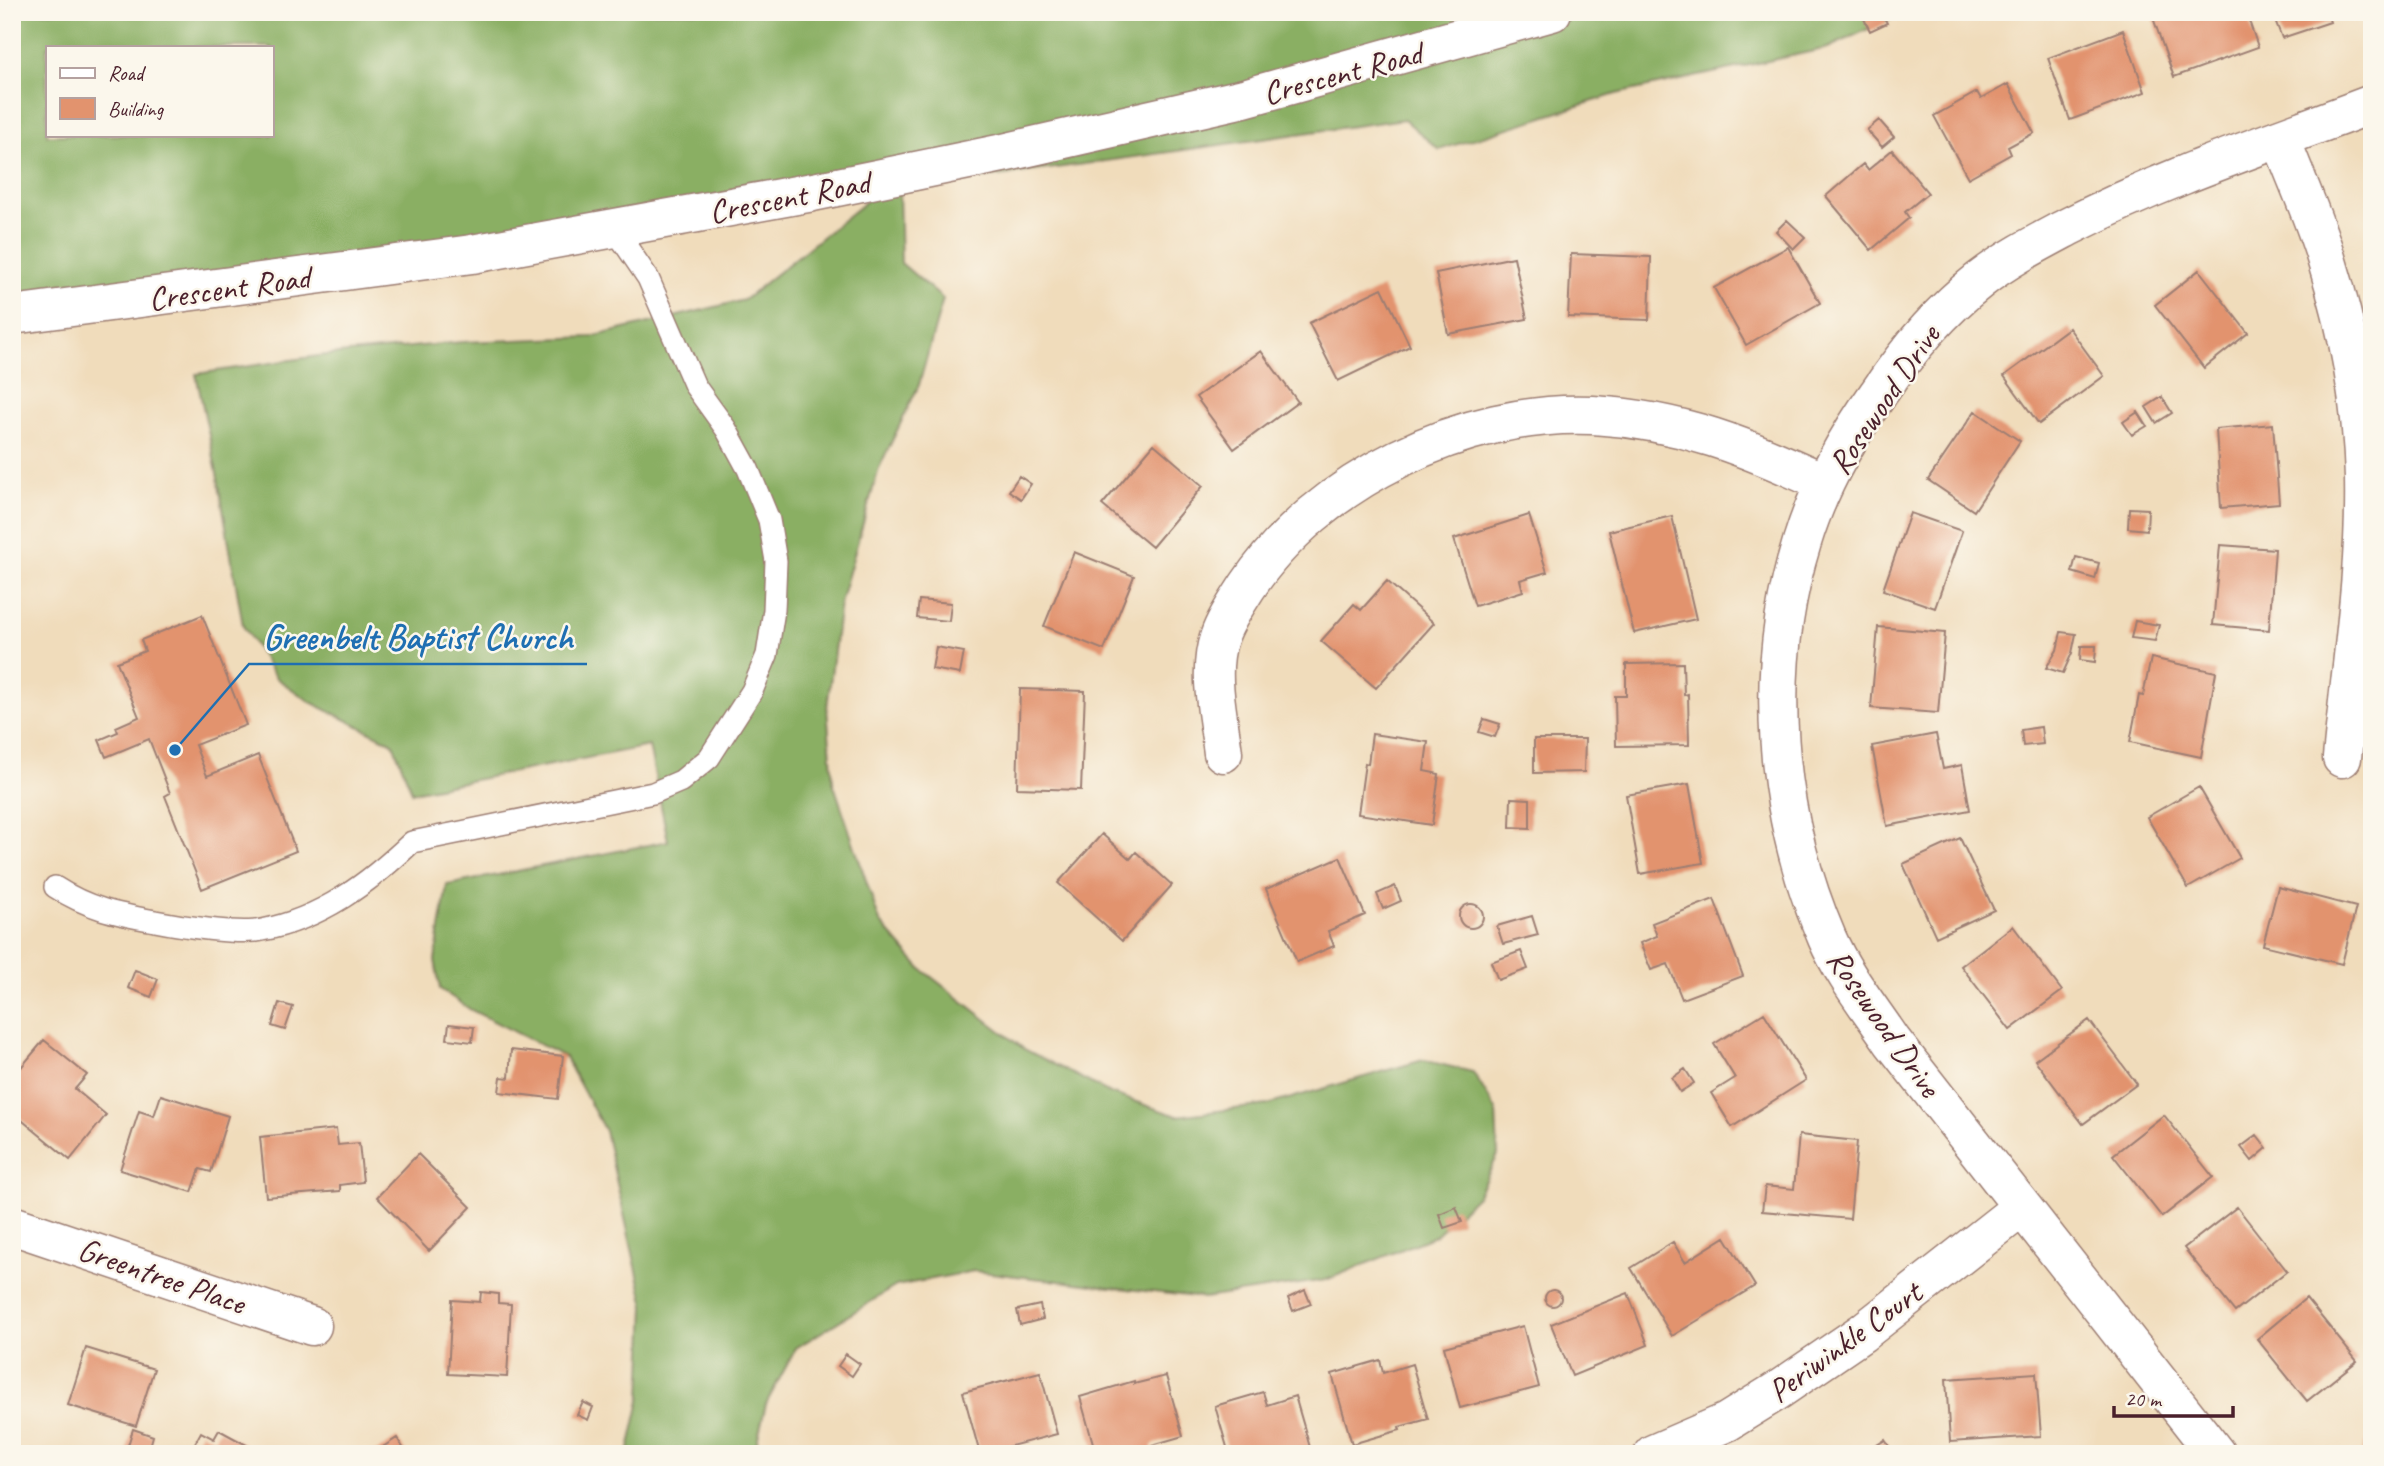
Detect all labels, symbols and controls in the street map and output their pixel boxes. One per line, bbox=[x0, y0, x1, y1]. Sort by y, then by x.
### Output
street label: Crescent Road bbox=[1258, 30, 1431, 114]
legend bbox=[46, 46, 273, 136]
text: Road bbox=[108, 60, 147, 86]
text: Building bbox=[108, 96, 165, 122]
street label: Crescent Road bbox=[705, 160, 878, 233]
street label: Crescent Road bbox=[146, 255, 318, 320]
street label: Rosewood Drive bbox=[1818, 315, 1950, 482]
callout: Greenbelt Baptist Church bbox=[249, 608, 587, 664]
text: Greenbelt Baptist Church bbox=[263, 615, 574, 660]
street label: Rosewood Drive bbox=[1818, 940, 1952, 1107]
street label: Greentree Place bbox=[73, 1228, 253, 1325]
street label: Periwinkle Court bbox=[1759, 1270, 1932, 1412]
scale bar bbox=[2114, 1375, 2234, 1419]
text: 20 m bbox=[2125, 1386, 2163, 1412]

